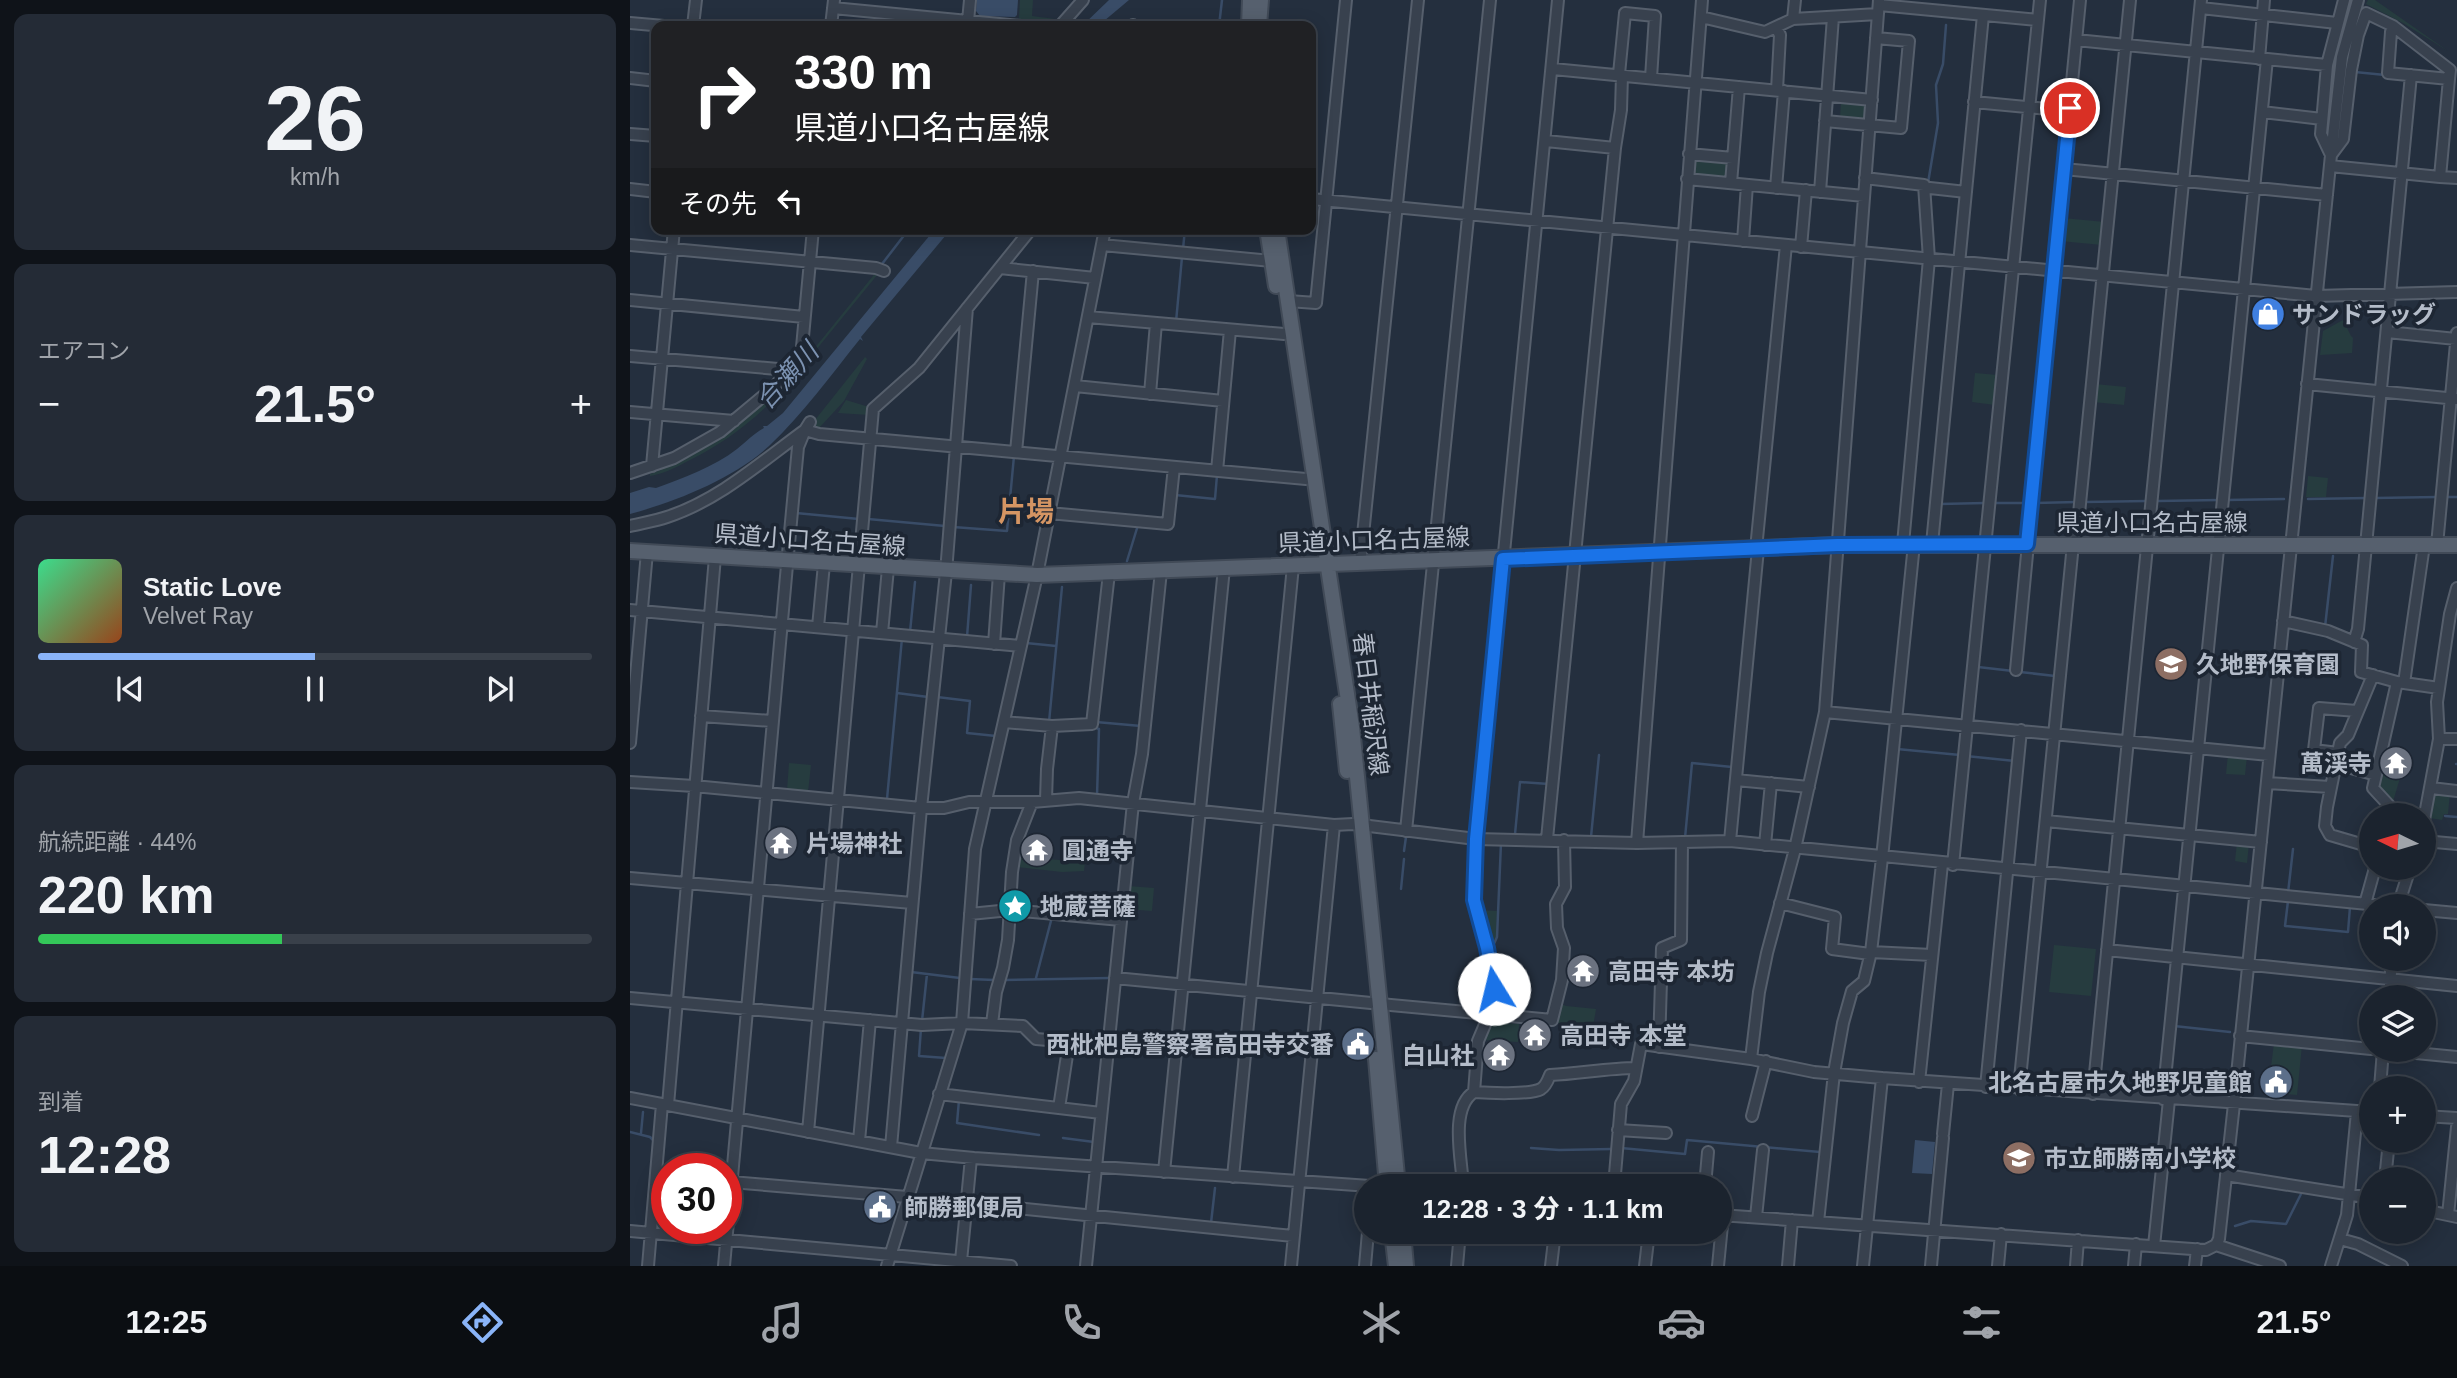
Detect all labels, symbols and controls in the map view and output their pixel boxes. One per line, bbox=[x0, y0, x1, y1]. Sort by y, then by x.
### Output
text: 330 m bbox=[794, 45, 933, 99]
icon: right bbox=[679, 49, 770, 140]
text: 26 bbox=[264, 68, 366, 169]
pin bbox=[2040, 78, 2100, 138]
icon: arrive bbox=[2051, 89, 2089, 127]
text: 県道小口名古屋線 bbox=[794, 110, 1050, 146]
text: km/h bbox=[290, 164, 340, 190]
icon: left bbox=[771, 182, 809, 220]
text: その先 bbox=[679, 189, 757, 219]
shop icon: サンドラッグ bbox=[2249, 295, 2287, 333]
place label: サンドラッグ bbox=[2292, 301, 2436, 328]
water label: 合瀬川 bbox=[750, 335, 826, 415]
text: エアコン bbox=[38, 338, 130, 364]
text: 21.5° bbox=[254, 375, 376, 433]
text: − bbox=[38, 383, 60, 425]
text: + bbox=[570, 383, 592, 425]
district label: 片場 bbox=[998, 496, 1054, 527]
street label: 県道小口名古屋線 bbox=[2056, 509, 2248, 536]
street label: 県道小口名古屋線 bbox=[713, 520, 907, 560]
street label: 県道小口名古屋線 bbox=[1278, 523, 1470, 557]
text: Static Love bbox=[143, 572, 282, 602]
text: Velvet Ray bbox=[143, 603, 253, 629]
street label: 春日井稲沢線 bbox=[1349, 631, 1393, 777]
school or university icon: 久地野保育園 bbox=[2152, 645, 2190, 683]
place label: 久地野保育園 bbox=[2196, 651, 2340, 678]
icon: previous bbox=[111, 670, 149, 708]
icon: pause bbox=[296, 670, 334, 708]
icon: next bbox=[481, 670, 519, 708]
temple icon: 萬渓寺 bbox=[2377, 744, 2415, 782]
place label: 萬渓寺 bbox=[2300, 750, 2372, 777]
north arrow bbox=[2359, 803, 2436, 880]
map controls bbox=[2359, 803, 2436, 1244]
temple icon: 片場神社 bbox=[762, 824, 800, 862]
text: 航続距離 · 44% bbox=[38, 829, 196, 855]
place label: 片場神社 bbox=[806, 830, 902, 857]
temple icon: 圓通寺 bbox=[1018, 831, 1056, 869]
place label: 圓通寺 bbox=[1062, 837, 1134, 864]
text: 220 km bbox=[38, 866, 214, 924]
place icon: 地蔵菩薩 bbox=[996, 887, 1034, 925]
place label: 地蔵菩薩 bbox=[1040, 893, 1136, 920]
button: sound bbox=[2359, 894, 2436, 971]
position arrow bbox=[1457, 952, 1531, 1026]
temple icon: 高田寺 本坊 bbox=[1564, 952, 1602, 990]
place label: 高田寺 本坊 bbox=[1608, 958, 1735, 985]
button: layers bbox=[2359, 985, 2436, 1062]
temple icon: 高田寺 本堂 bbox=[1516, 1016, 1554, 1054]
place label: 高田寺 本堂 bbox=[1560, 1022, 1687, 1049]
public building icon: 西枇杷島警察署高田寺交番 bbox=[1339, 1025, 1377, 1063]
place label: 西枇杷島警察署高田寺交番 bbox=[1046, 1031, 1334, 1058]
temple icon: 白山社 bbox=[1480, 1036, 1518, 1074]
place label: 白山社 bbox=[1402, 1042, 1474, 1069]
public building icon: 北名古屋市久地野児童館 bbox=[2257, 1063, 2295, 1101]
place label: 北名古屋市久地野児童館 bbox=[1988, 1069, 2252, 1096]
button: + bbox=[2359, 1076, 2436, 1153]
text: 到着 bbox=[38, 1089, 84, 1115]
text: 12:28 bbox=[38, 1126, 171, 1184]
school or university icon: 市立師勝南小学校 bbox=[2000, 1139, 2038, 1177]
place label: 市立師勝南小学校 bbox=[2044, 1145, 2236, 1172]
speed limit sign: 30 bbox=[651, 1153, 742, 1244]
button: − bbox=[2359, 1167, 2436, 1244]
public building icon: 師勝郵便局 bbox=[861, 1188, 899, 1226]
place label: 師勝郵便局 bbox=[904, 1194, 1024, 1221]
text: 12:28 · 3 分 · 1.1 km bbox=[1422, 1194, 1664, 1224]
icon: directions bbox=[458, 1298, 507, 1347]
icon: music bbox=[758, 1298, 807, 1347]
icon: phone bbox=[1057, 1298, 1106, 1347]
icon: climate bbox=[1357, 1298, 1406, 1347]
icon: car bbox=[1657, 1298, 1706, 1347]
icon: filters bbox=[1957, 1298, 2006, 1347]
text: 12:25 bbox=[125, 1304, 207, 1340]
text: 21.5° bbox=[2256, 1304, 2332, 1340]

